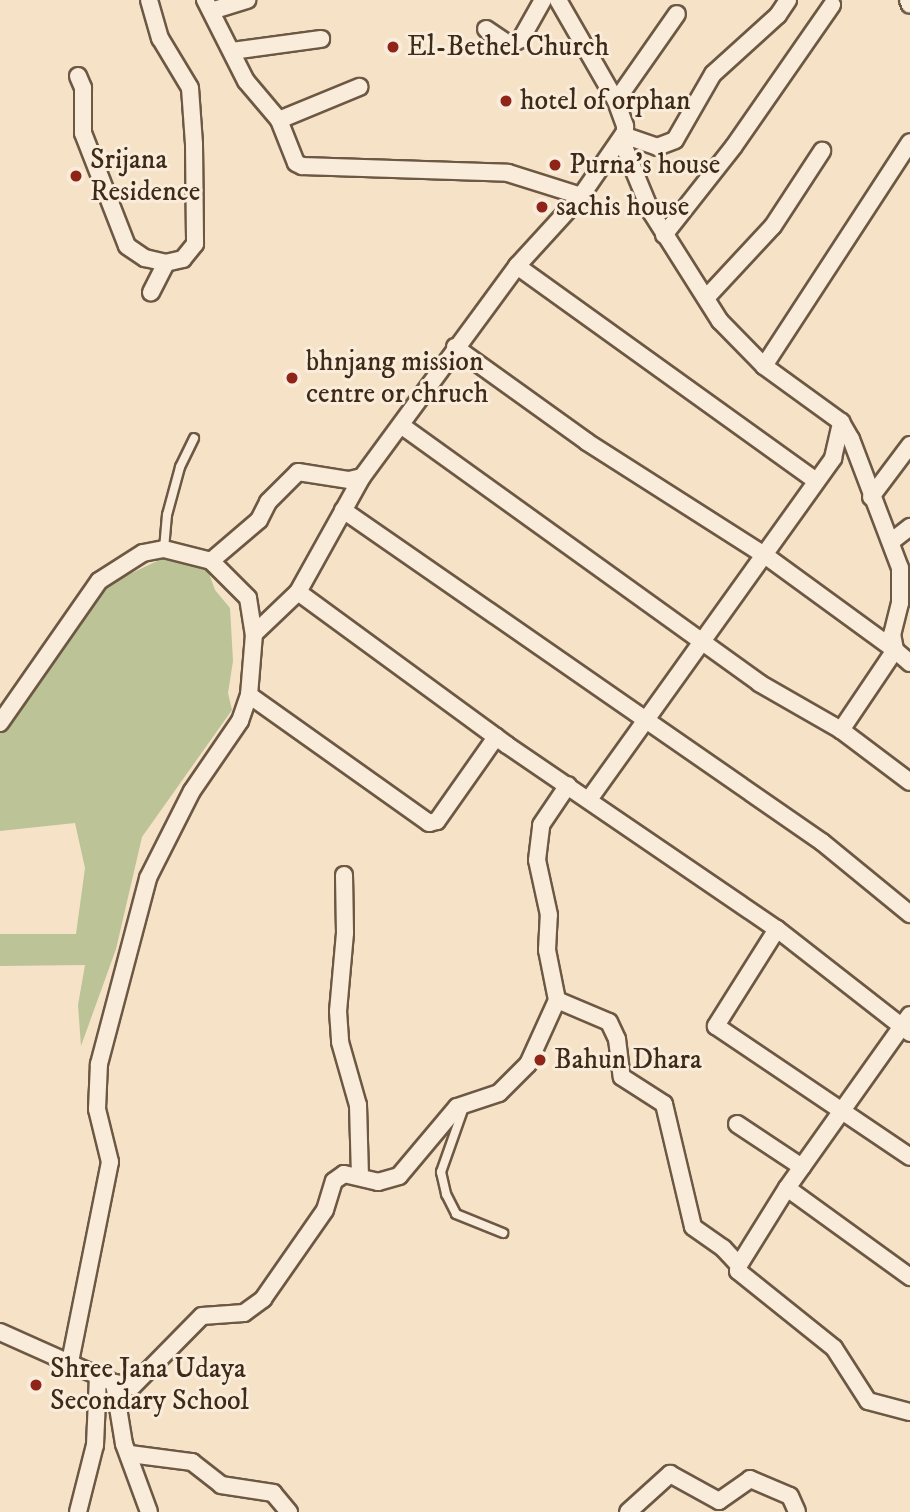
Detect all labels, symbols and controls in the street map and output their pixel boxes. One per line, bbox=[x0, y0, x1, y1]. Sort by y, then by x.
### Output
place label: El-Bethel Church bbox=[407, 30, 609, 64]
marker: El-Bethel Church bbox=[385, 39, 401, 55]
place label: hotel of orphan bbox=[520, 84, 691, 118]
marker: hotel of orphan bbox=[498, 93, 514, 109]
place label: Srijana Residence bbox=[90, 143, 200, 209]
place label: Purna's house bbox=[569, 148, 720, 182]
marker: Purna's house bbox=[547, 157, 563, 173]
marker: Srijana Residence bbox=[68, 168, 84, 184]
place label: sachis house bbox=[556, 190, 689, 224]
marker: sachis house bbox=[534, 199, 550, 215]
place label: bhnjang mission centre or chruch bbox=[306, 345, 488, 411]
marker: bhnjang mission centre or chruch bbox=[284, 370, 300, 386]
place label: Bahun Dhara bbox=[554, 1043, 702, 1077]
marker: Bahun Dhara bbox=[532, 1052, 548, 1068]
place label: Shree Jana Udaya Secondary School bbox=[50, 1352, 249, 1418]
marker: Shree Jana Udaya Secondary School bbox=[28, 1377, 44, 1393]

